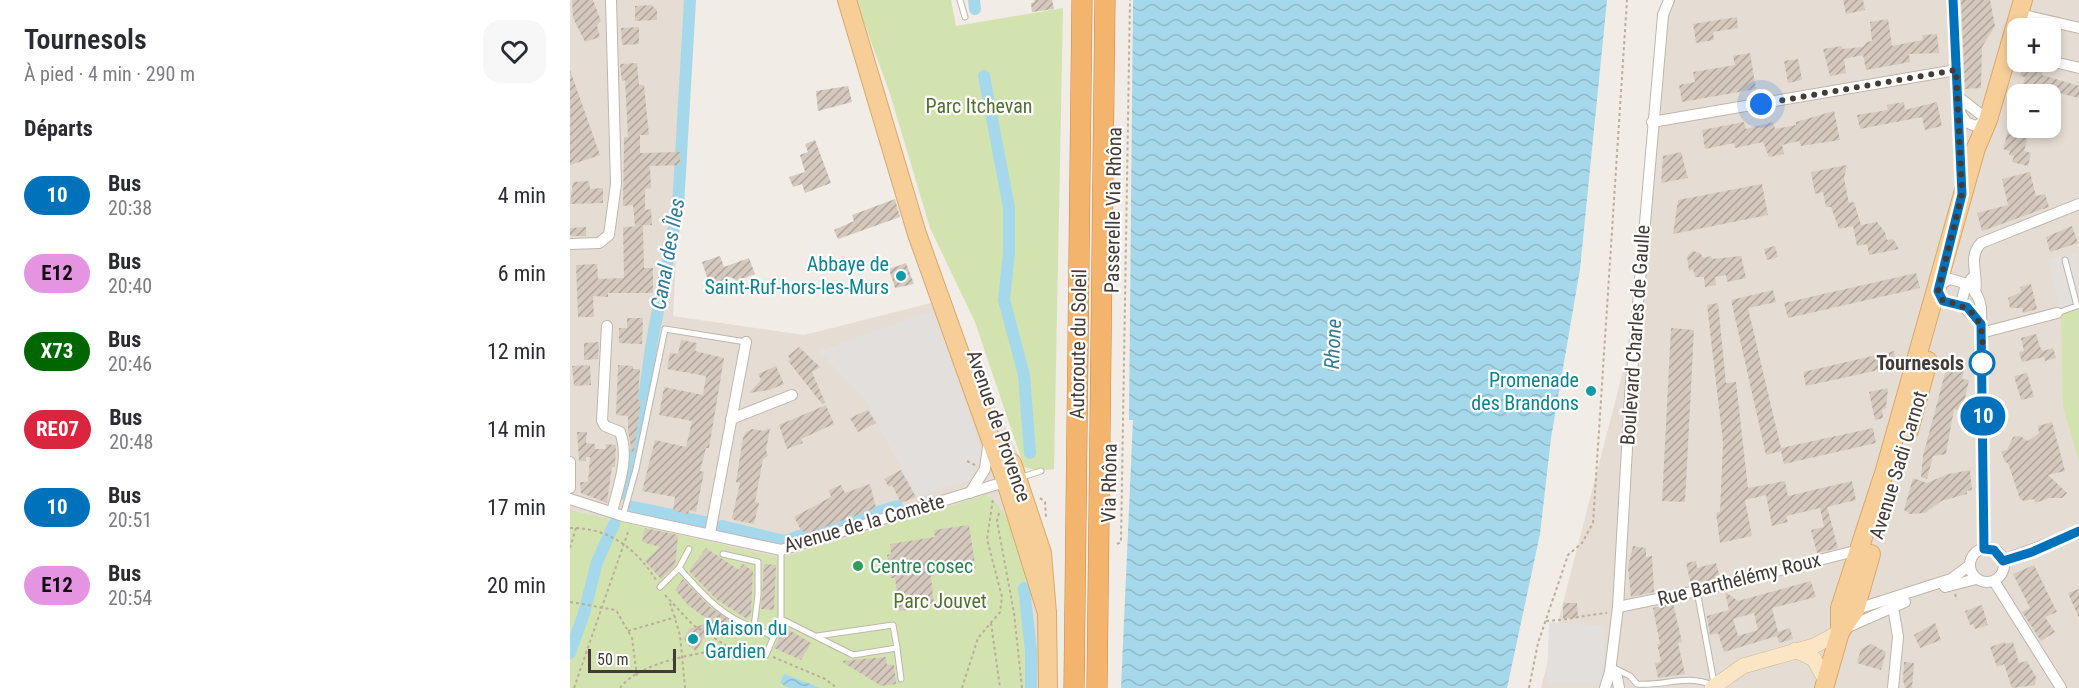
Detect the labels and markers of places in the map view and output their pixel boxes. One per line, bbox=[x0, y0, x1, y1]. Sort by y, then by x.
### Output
place label: Abbaye de Saint-Ruf-hors-les-Murs bbox=[704, 252, 889, 299]
marker: Abbaye de Saint-Ruf-hors-les-Murs bbox=[894, 269, 908, 283]
marker: Tournesols bbox=[1969, 350, 1995, 376]
place label: Tournesols bbox=[1876, 351, 1964, 375]
place label: Promenade des Brandons bbox=[1471, 368, 1579, 415]
marker: Promenade des Brandons bbox=[1584, 384, 1598, 398]
place label: Centre cosec bbox=[870, 554, 973, 578]
marker: Centre cosec bbox=[851, 559, 865, 573]
place label: Maison du Gardien bbox=[705, 616, 787, 663]
marker: Maison du Gardien bbox=[686, 632, 700, 646]

